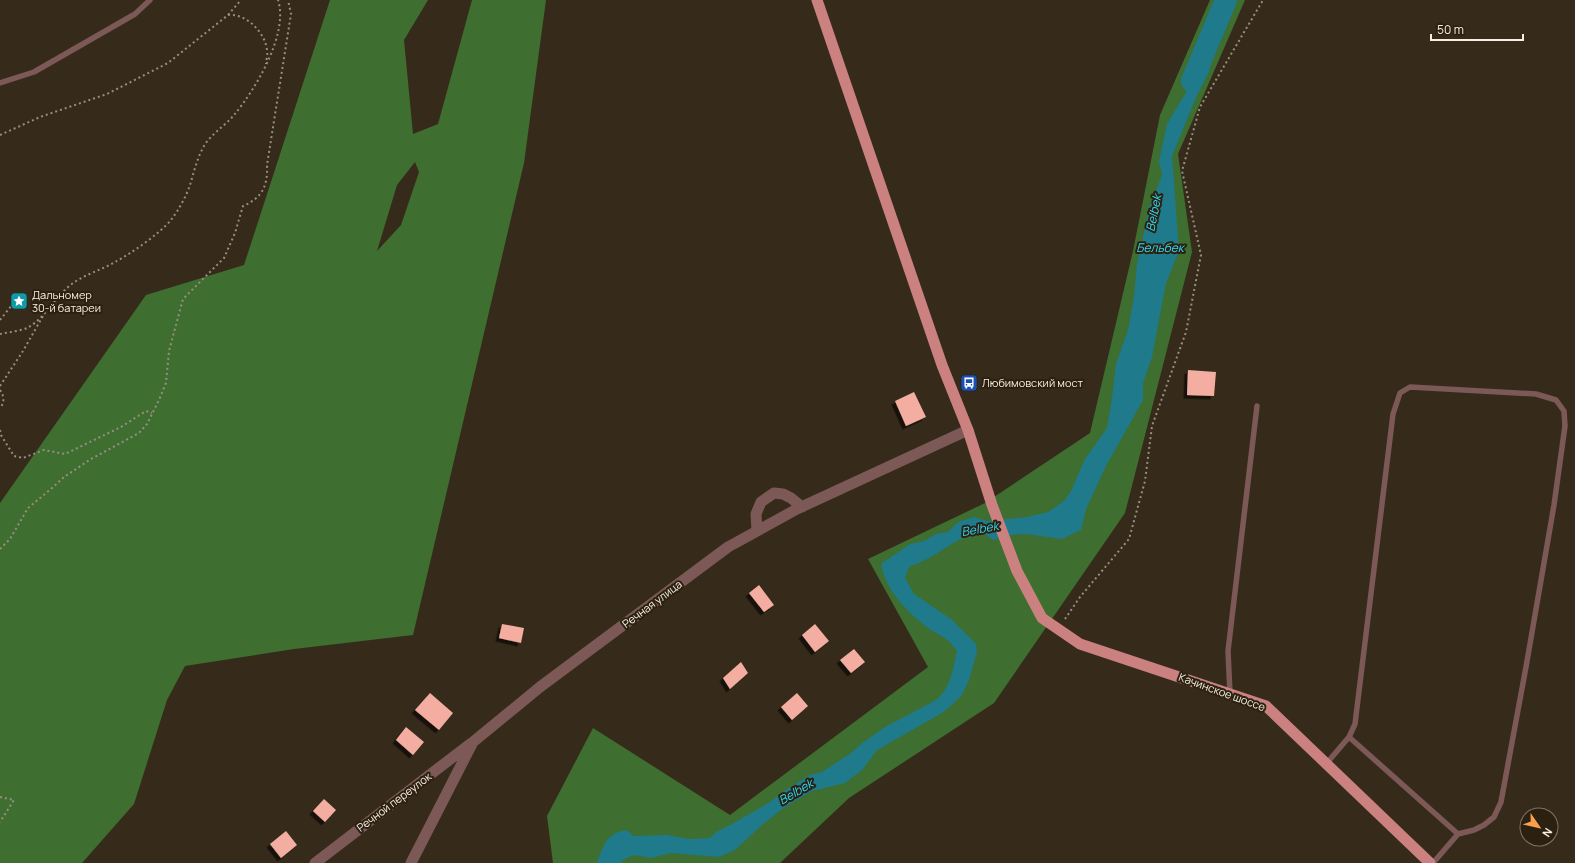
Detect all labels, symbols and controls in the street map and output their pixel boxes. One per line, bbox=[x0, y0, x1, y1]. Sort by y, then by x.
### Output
scale bar bbox=[1431, 16, 1523, 42]
text: 50 m bbox=[1437, 21, 1464, 38]
water label: Belbek bbox=[1142, 191, 1166, 233]
water label: Бельбек bbox=[1136, 239, 1186, 256]
place label: Дальномер 30-й батареи bbox=[32, 287, 101, 315]
place icon: Дальномер 30-й батареи bbox=[9, 291, 29, 311]
bus stop icon: Любимовский мост bbox=[959, 373, 979, 393]
place label: Любимовский мост bbox=[982, 375, 1083, 390]
water label: Belbek bbox=[960, 517, 1002, 540]
street label: Речная улица bbox=[619, 576, 685, 631]
street label: Качинское шоссе bbox=[1177, 669, 1268, 714]
street label: Речной переулок bbox=[353, 768, 435, 835]
water label: Belbek bbox=[775, 774, 818, 808]
north arrow bbox=[1519, 807, 1559, 847]
text: N bbox=[1539, 825, 1556, 840]

